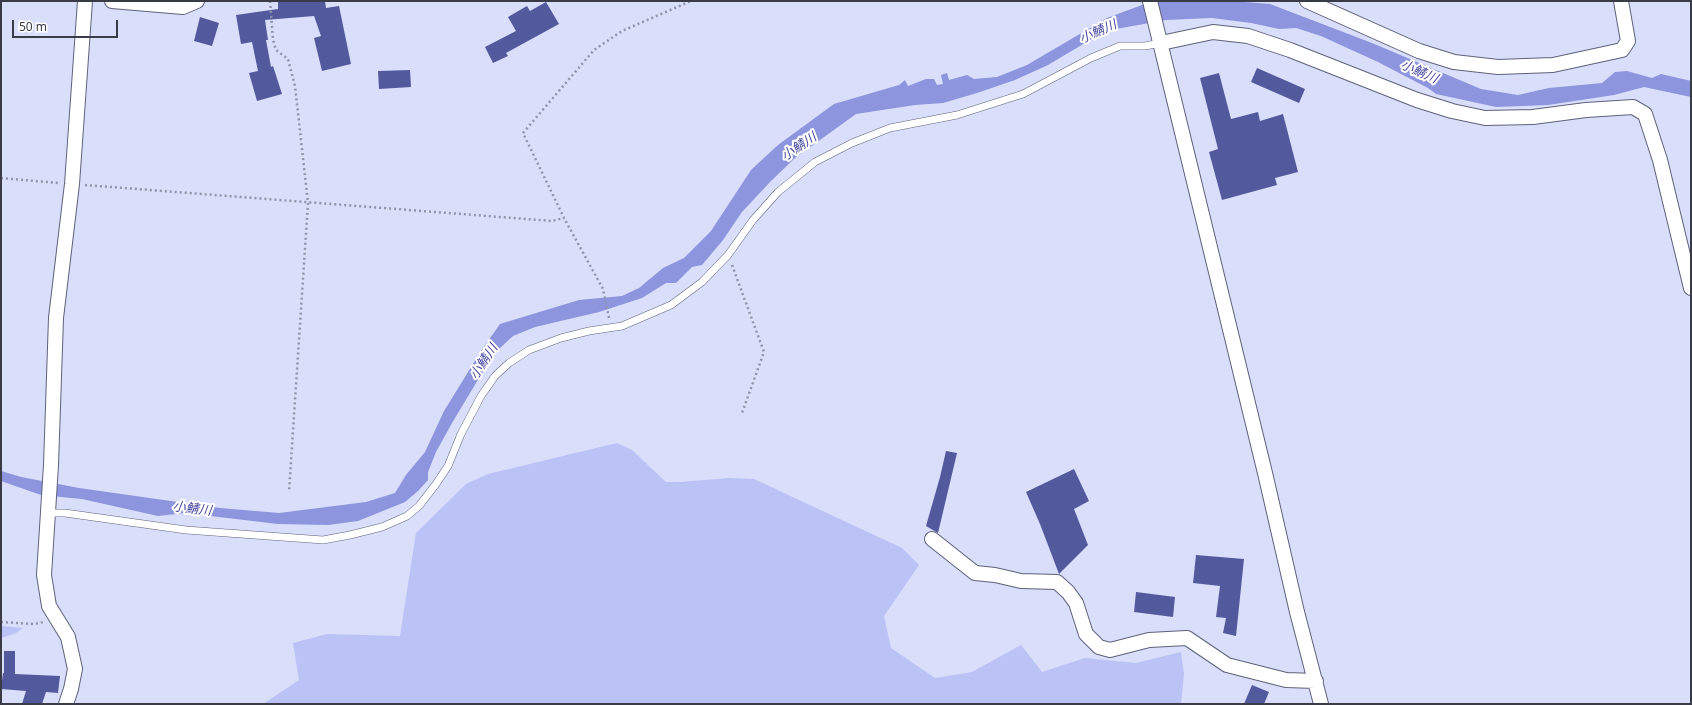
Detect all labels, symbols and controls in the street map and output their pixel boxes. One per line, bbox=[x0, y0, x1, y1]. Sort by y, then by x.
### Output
scale bar bbox=[14, 12, 120, 38]
water label: 小鯖川 bbox=[1077, 17, 1119, 47]
text: 50 m bbox=[19, 18, 47, 35]
water label: 小鯖川 bbox=[1398, 57, 1440, 87]
water label: 小鯖川 bbox=[778, 130, 820, 164]
water label: 小鯖川 bbox=[467, 341, 501, 383]
water label: 小鯖川 bbox=[172, 499, 212, 519]

